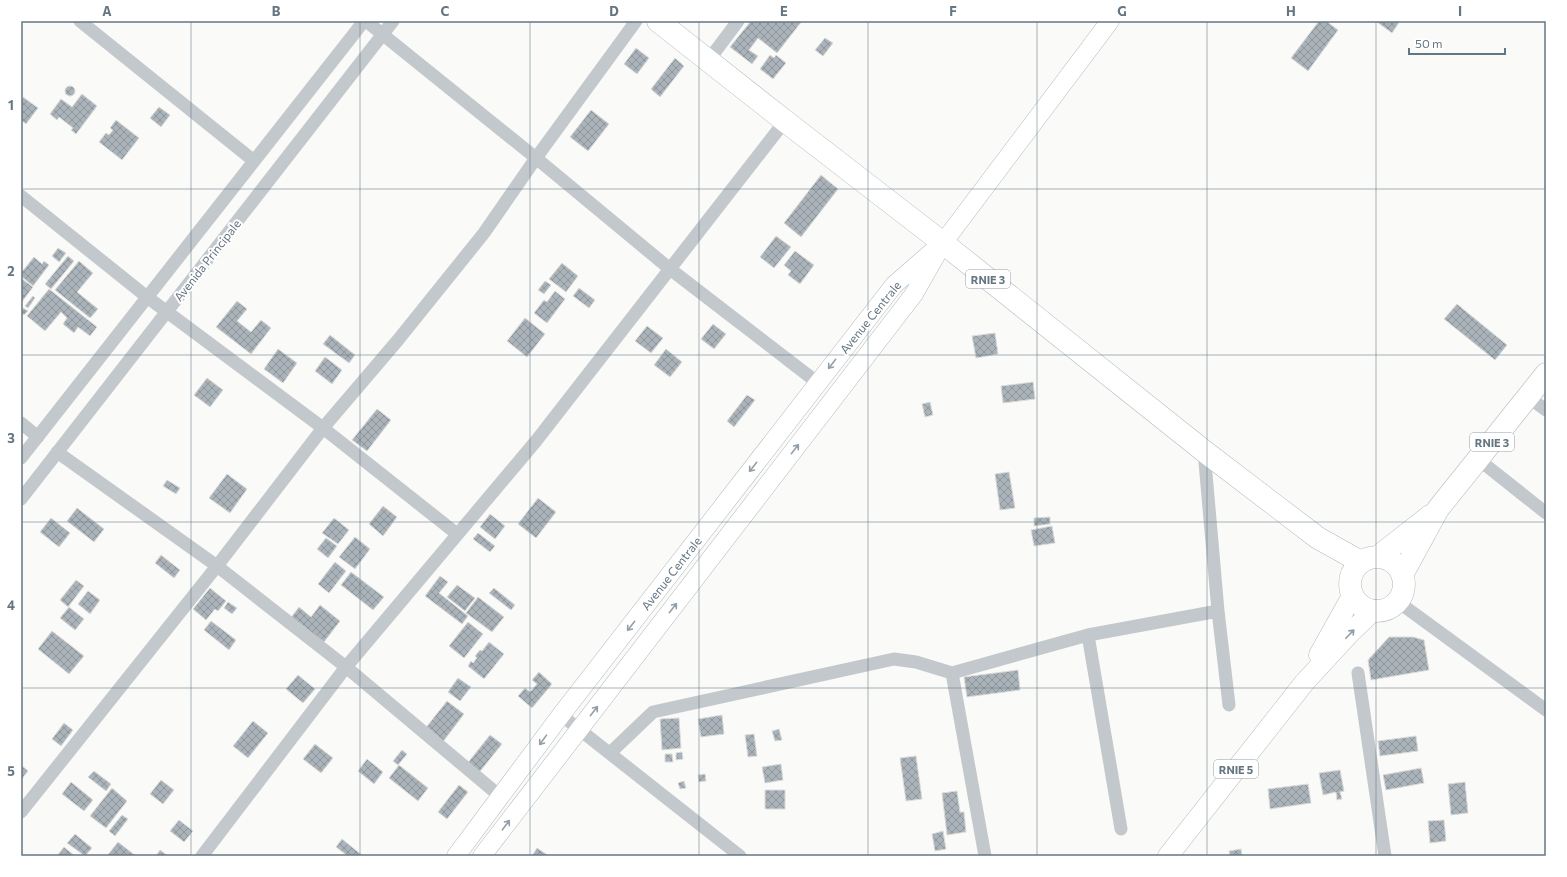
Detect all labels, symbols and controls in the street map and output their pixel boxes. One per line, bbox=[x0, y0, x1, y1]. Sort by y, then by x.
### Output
text: A bbox=[102, 3, 112, 19]
text: B bbox=[272, 3, 281, 19]
text: C bbox=[441, 3, 450, 19]
text: D bbox=[609, 3, 619, 19]
text: E bbox=[780, 3, 788, 19]
text: F bbox=[949, 3, 957, 19]
text: G bbox=[1117, 3, 1127, 19]
text: H bbox=[1286, 3, 1296, 19]
text: I bbox=[1458, 3, 1462, 19]
scale bar bbox=[1409, 30, 1505, 56]
text: 50 m bbox=[1415, 36, 1443, 50]
text: 1 bbox=[8, 97, 14, 113]
street label: Avenida Principale bbox=[171, 216, 243, 304]
text: 2 bbox=[7, 263, 15, 279]
road number: RNIE 3 bbox=[966, 270, 1010, 288]
street label: Avenue Centrale bbox=[837, 278, 903, 356]
one-way arrow bbox=[828, 359, 837, 370]
text: 3 bbox=[7, 430, 15, 446]
road number: RNIE 3 bbox=[1470, 433, 1514, 451]
one-way arrow bbox=[791, 444, 799, 455]
one-way arrow bbox=[749, 462, 757, 473]
street label: Avenue Centrale bbox=[638, 534, 704, 612]
text: 4 bbox=[7, 597, 15, 613]
one-way arrow bbox=[669, 602, 677, 613]
one-way arrow bbox=[626, 620, 635, 631]
one-way arrow bbox=[1345, 629, 1355, 639]
one-way arrow bbox=[589, 705, 598, 716]
one-way arrow bbox=[539, 734, 547, 745]
road number: RNIE 5 bbox=[1214, 760, 1258, 778]
text: 5 bbox=[7, 763, 15, 779]
one-way arrow bbox=[502, 820, 510, 831]

